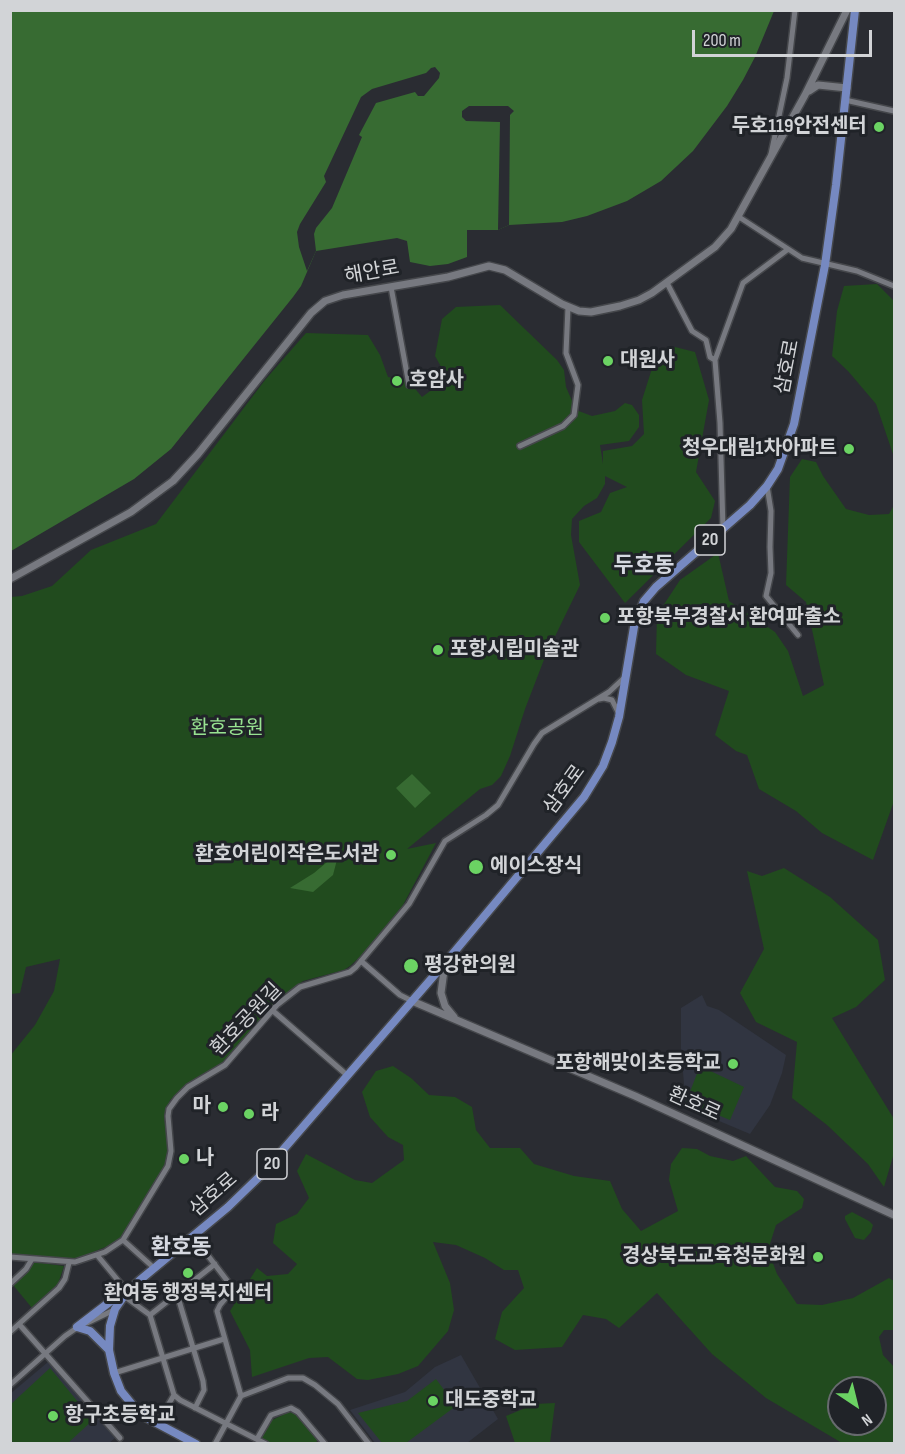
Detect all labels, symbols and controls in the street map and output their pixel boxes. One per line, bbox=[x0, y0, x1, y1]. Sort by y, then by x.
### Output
scale bar bbox=[695, 18, 875, 56]
text: 200 m bbox=[703, 30, 741, 51]
place label: 두호119안전센터 bbox=[731, 115, 867, 139]
marker: 두호119안전센터 bbox=[872, 120, 886, 134]
street label: 해안로 bbox=[343, 256, 401, 290]
street label: 삼호로 bbox=[771, 338, 805, 396]
place label: 대원사 bbox=[620, 349, 675, 373]
marker: 대원사 bbox=[601, 354, 615, 368]
place label: 호암사 bbox=[409, 369, 464, 393]
marker: 호암사 bbox=[390, 374, 404, 388]
place label: 청우대림1차아파트 bbox=[682, 437, 837, 461]
marker: 청우대림1차아파트 bbox=[842, 442, 856, 456]
road number: 20 bbox=[695, 525, 725, 555]
district label: 두호동 bbox=[614, 553, 674, 579]
place label: 포항북부경찰서 환여파출소 bbox=[617, 606, 841, 630]
marker: 포항북부경찰서 환여파출소 bbox=[598, 611, 612, 625]
place label: 포항시립미술관 bbox=[450, 638, 579, 662]
marker: 포항시립미술관 bbox=[431, 643, 445, 657]
park label: 환호공원 bbox=[190, 717, 264, 741]
street label: 삼호로 bbox=[539, 761, 591, 819]
place label: 환호어린이작은도서관 bbox=[195, 843, 379, 867]
marker: 환호어린이작은도서관 bbox=[384, 848, 398, 862]
place label: 에이스장식 bbox=[490, 855, 582, 879]
marker: 에이스장식 bbox=[467, 858, 485, 876]
place label: 평강한의원 bbox=[424, 954, 516, 978]
marker: 평강한의원 bbox=[402, 957, 420, 975]
street label: 환호공원길 bbox=[206, 979, 288, 1061]
place label: 포항해맞이초등학교 bbox=[555, 1052, 721, 1076]
marker: 포항해맞이초등학교 bbox=[726, 1057, 740, 1071]
street label: 환호로 bbox=[664, 1083, 724, 1127]
place label: 마 bbox=[193, 1095, 211, 1119]
marker: 마 bbox=[216, 1100, 230, 1114]
place label: 라 bbox=[261, 1102, 279, 1126]
marker: 라 bbox=[242, 1107, 256, 1121]
place label: 나 bbox=[196, 1147, 214, 1171]
road number: 20 bbox=[257, 1149, 287, 1179]
marker: 나 bbox=[177, 1152, 191, 1166]
street label: 삼호로 bbox=[185, 1168, 243, 1222]
district label: 환호동 bbox=[151, 1235, 211, 1261]
place label: 경상북도교육청문화원 bbox=[622, 1245, 806, 1269]
marker: 경상북도교육청문화원 bbox=[811, 1250, 825, 1264]
marker: 환여동 행정복지센터 bbox=[181, 1266, 195, 1280]
place label: 환여동 행정복지센터 bbox=[104, 1282, 272, 1306]
north arrow bbox=[827, 1376, 887, 1436]
place label: 대도중학교 bbox=[445, 1389, 537, 1413]
marker: 대도중학교 bbox=[426, 1394, 440, 1408]
place label: 항구초등학교 bbox=[65, 1404, 175, 1428]
marker: 항구초등학교 bbox=[46, 1409, 60, 1423]
text: N bbox=[858, 1409, 875, 1430]

